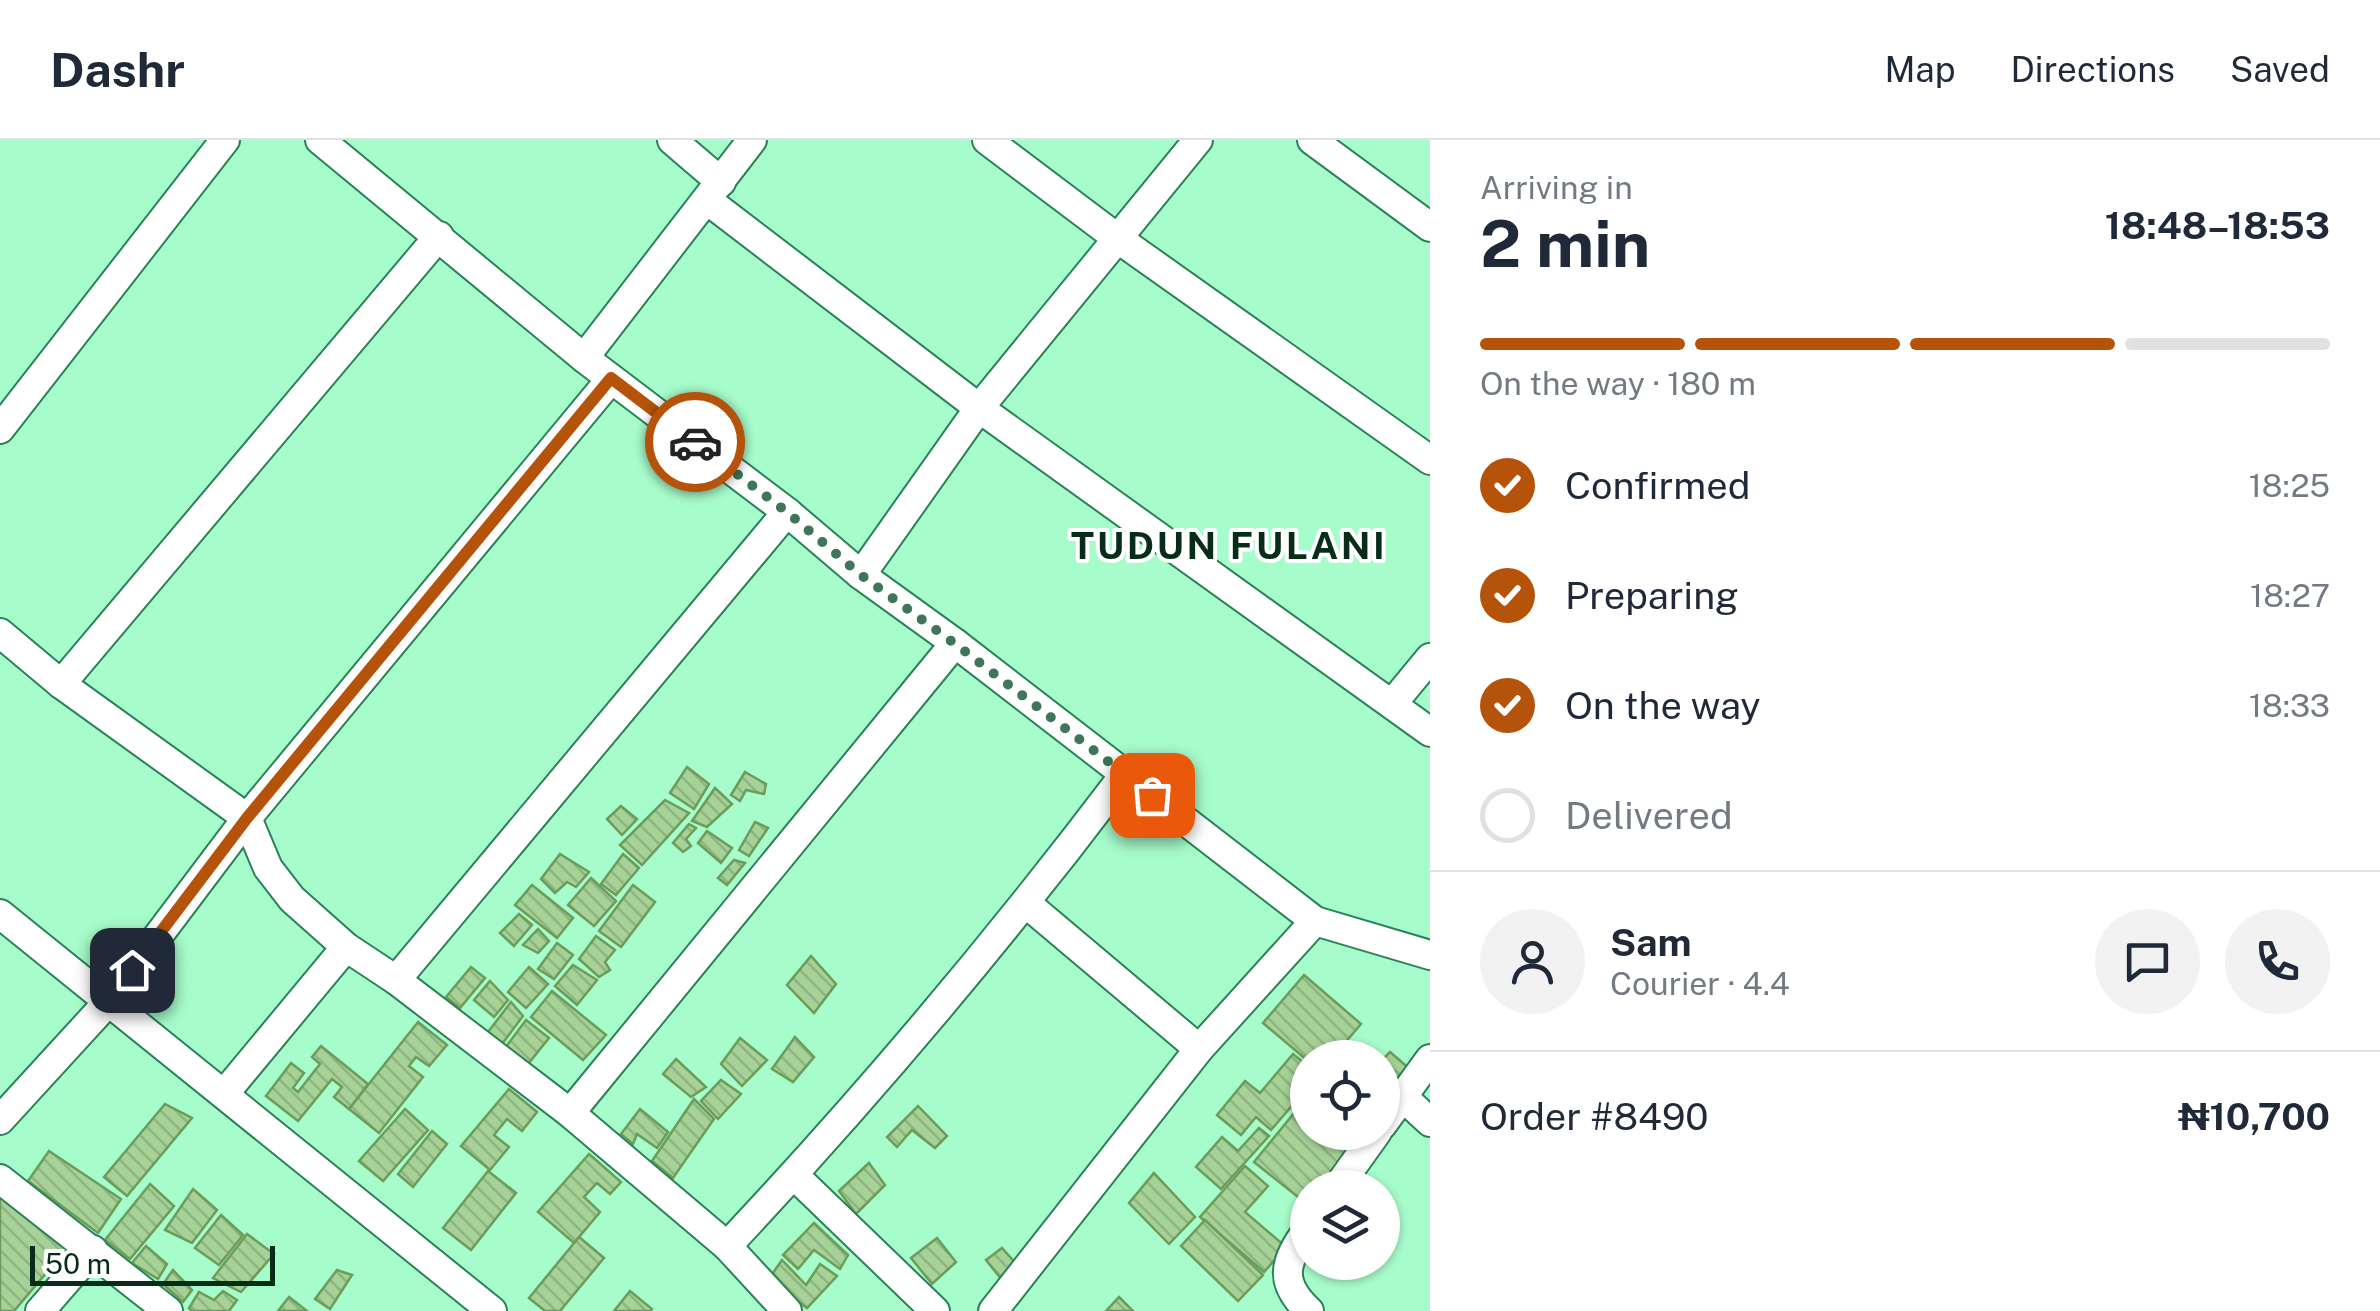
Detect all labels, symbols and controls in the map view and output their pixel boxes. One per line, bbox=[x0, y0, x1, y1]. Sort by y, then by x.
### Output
text: Dashr bbox=[50, 41, 185, 98]
text: Map bbox=[1884, 49, 1955, 90]
text: Directions bbox=[2010, 49, 2175, 90]
text: Saved bbox=[2230, 49, 2330, 90]
text: Arriving in bbox=[1480, 169, 1633, 206]
text: 18:48–18:53 bbox=[2105, 203, 2330, 248]
text: 2 min bbox=[1480, 205, 1650, 282]
text: On the way · 180 m bbox=[1480, 365, 1756, 402]
courier bbox=[645, 392, 745, 492]
icon: car bbox=[668, 415, 723, 470]
icon: check bbox=[1480, 458, 1535, 513]
text: Confirmed bbox=[1565, 463, 1750, 508]
text: 18:25 bbox=[2249, 467, 2330, 504]
district label: TUDUN FULANI bbox=[1071, 523, 1387, 568]
icon: check bbox=[1480, 568, 1535, 623]
text: Preparing bbox=[1565, 573, 1739, 618]
text: 18:27 bbox=[2250, 577, 2330, 614]
icon: check bbox=[1480, 678, 1535, 733]
text: On the way bbox=[1565, 683, 1761, 728]
text: 18:33 bbox=[2249, 687, 2330, 724]
pin bbox=[1110, 753, 1195, 838]
icon: bag bbox=[1125, 768, 1180, 823]
text: Delivered bbox=[1565, 793, 1733, 838]
button: person bbox=[1480, 909, 1585, 1014]
button: chat bbox=[2095, 909, 2200, 1014]
button: phone bbox=[2225, 909, 2330, 1014]
text: Sam bbox=[1610, 920, 1692, 965]
pin bbox=[90, 928, 175, 1013]
icon: home bbox=[105, 943, 160, 998]
text: Courier · 4.4 bbox=[1610, 965, 1790, 1002]
map controls bbox=[1290, 1040, 1400, 1280]
button: locate bbox=[1290, 1040, 1400, 1150]
text: Order #8490 bbox=[1480, 1094, 1709, 1139]
text: ₦10,700 bbox=[2178, 1094, 2330, 1139]
button: layers bbox=[1290, 1170, 1400, 1280]
scale bar bbox=[30, 1241, 275, 1286]
text: 50 m bbox=[45, 1247, 111, 1280]

